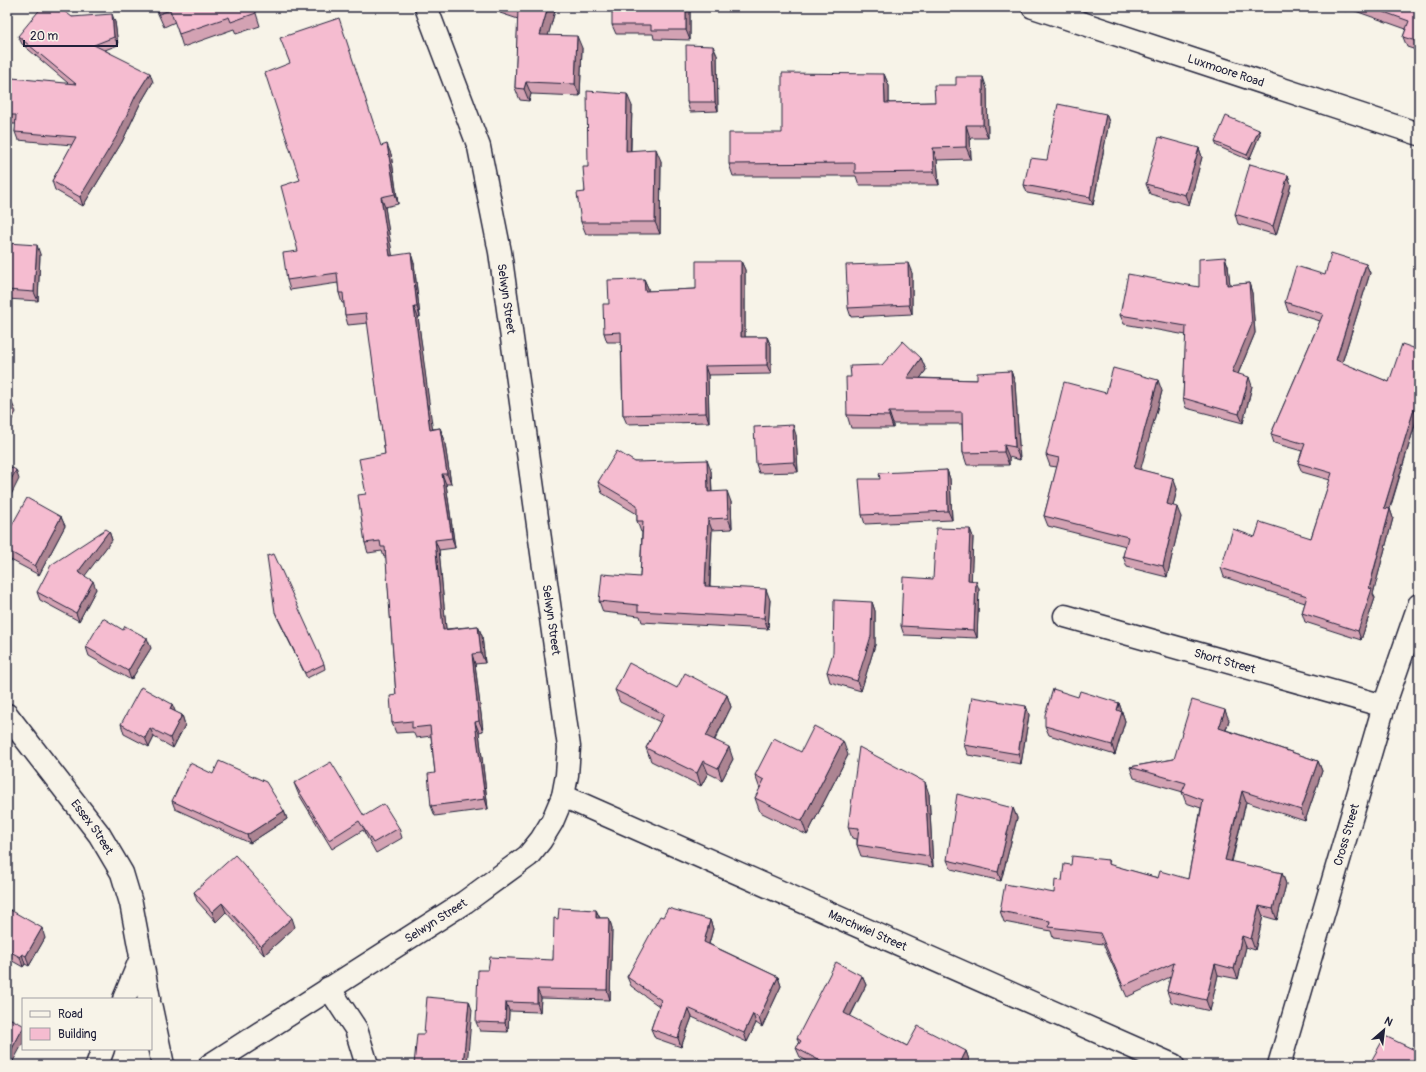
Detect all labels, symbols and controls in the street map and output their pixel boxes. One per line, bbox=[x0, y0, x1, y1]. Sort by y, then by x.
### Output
scale bar bbox=[24, 22, 117, 48]
text: 20 m bbox=[30, 29, 59, 44]
street label: Luxmoore Road bbox=[1186, 51, 1266, 90]
street label: Selwyn Street bbox=[494, 263, 518, 335]
street label: Selwyn Street bbox=[539, 584, 563, 656]
street label: Short Street bbox=[1192, 645, 1257, 677]
street label: Essex Street bbox=[68, 797, 117, 857]
street label: Cross Street bbox=[1330, 802, 1363, 867]
street label: Selwyn Street bbox=[402, 895, 470, 946]
street label: Marchwiel Street bbox=[826, 906, 910, 954]
legend bbox=[22, 998, 152, 1050]
text: Road bbox=[58, 1007, 83, 1022]
north arrow bbox=[1364, 1010, 1404, 1050]
text: N bbox=[1382, 1014, 1395, 1029]
text: Building bbox=[58, 1027, 97, 1042]

